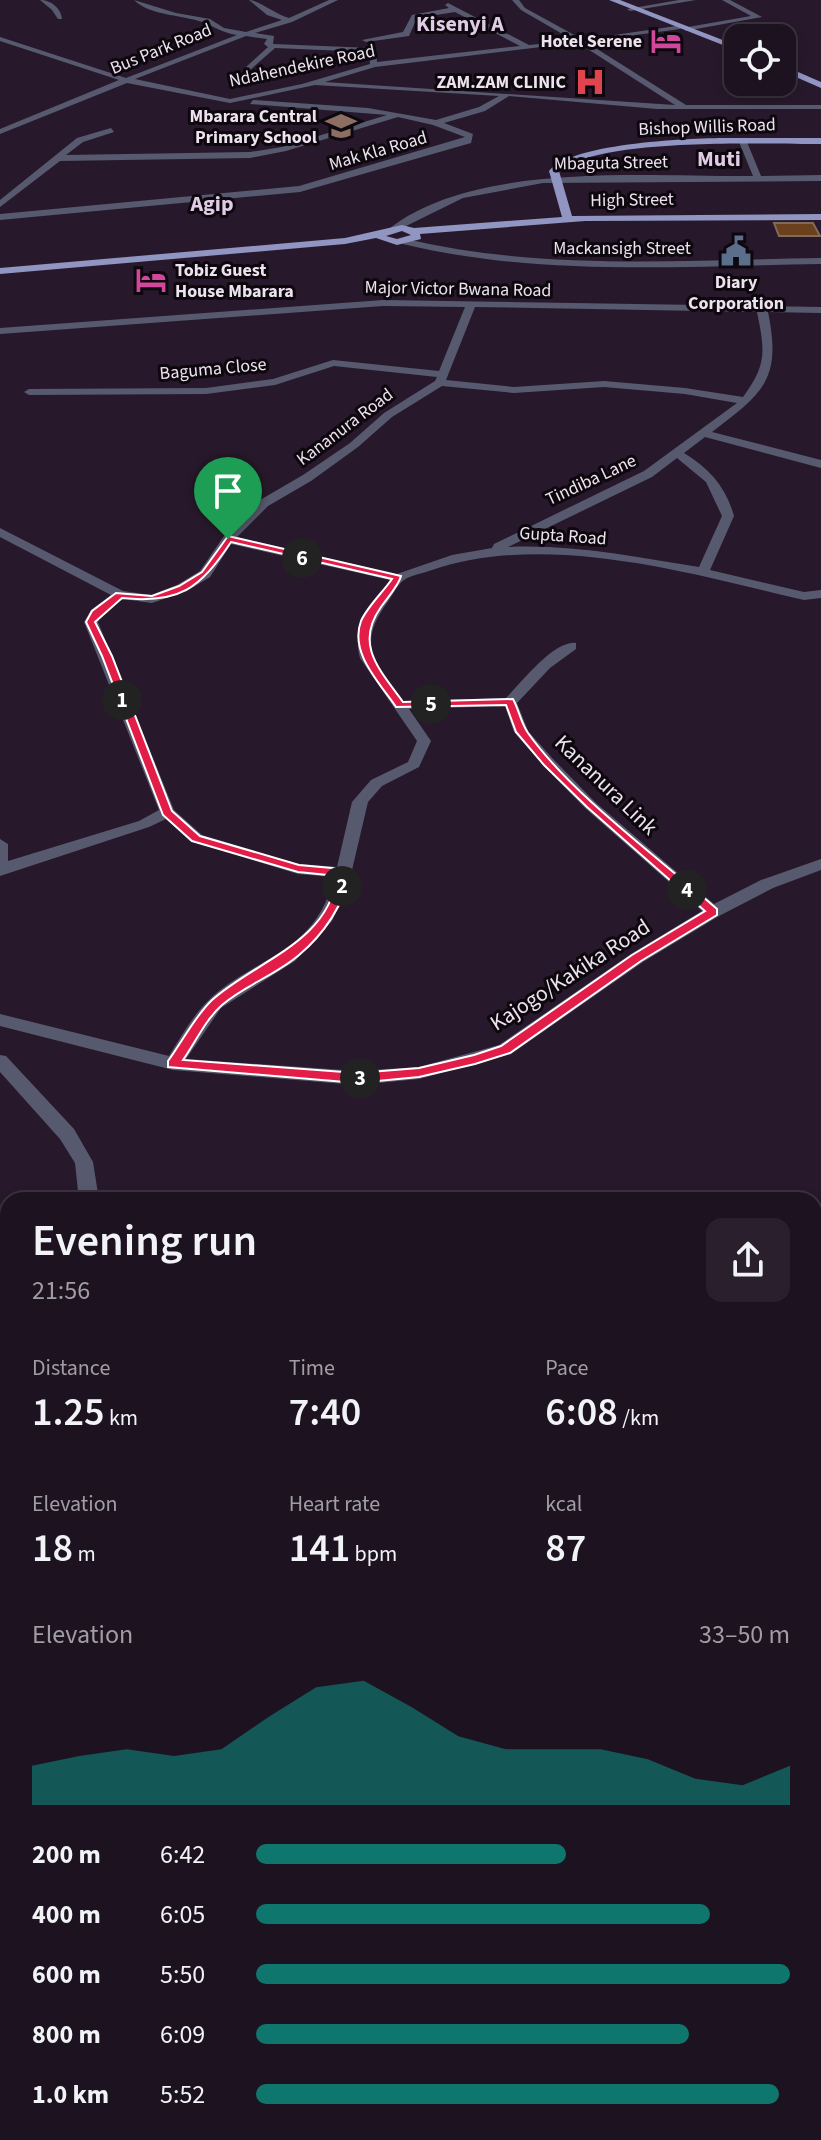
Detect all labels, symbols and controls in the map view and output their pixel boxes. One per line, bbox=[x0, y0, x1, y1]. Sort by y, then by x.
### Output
district label: Kisenyi A bbox=[416, 8, 504, 40]
street label: Bus Park Road bbox=[107, 17, 215, 81]
hotel icon: Hotel Serene bbox=[649, 24, 683, 58]
map controls bbox=[724, 24, 796, 96]
button: locate bbox=[724, 24, 796, 96]
place label: Hotel Serene bbox=[540, 29, 642, 54]
street label: Ndahendekire Road bbox=[227, 38, 377, 94]
hospital icon: ZAM.ZAM CLINIC bbox=[573, 65, 607, 99]
place label: ZAM.ZAM CLINIC bbox=[436, 70, 567, 95]
place label: Mbarara Central Primary School bbox=[190, 104, 317, 150]
school or university icon: Mbarara Central Primary School bbox=[324, 109, 358, 143]
street label: Bishop Willis Road bbox=[638, 112, 776, 142]
street label: Mak Kla Road bbox=[326, 125, 430, 177]
district label: Muti bbox=[697, 143, 741, 175]
street label: Mbaguta Street bbox=[554, 150, 668, 176]
street label: High Street bbox=[590, 187, 674, 213]
district label: Agip bbox=[189, 188, 234, 220]
public building icon: Diary Corporation bbox=[719, 234, 753, 268]
street label: Mackansigh Street bbox=[553, 236, 691, 261]
place label: Tobiz Guest House Mbarara bbox=[175, 258, 294, 304]
hotel icon: Tobiz Guest House Mbarara bbox=[134, 263, 168, 297]
place label: Diary Corporation bbox=[688, 270, 784, 316]
street label: Major Victor Bwana Road bbox=[364, 275, 552, 303]
street label: Baguma Close bbox=[159, 352, 268, 386]
street label: Kananura Road bbox=[291, 382, 399, 472]
street label: Tindiba Lane bbox=[542, 448, 640, 512]
pin bbox=[194, 457, 262, 539]
icon: arrive bbox=[206, 469, 250, 513]
street label: Gupta Road bbox=[518, 520, 608, 552]
pin: 6 bbox=[282, 538, 322, 578]
text: 6 bbox=[296, 542, 308, 574]
pin: 1 bbox=[102, 680, 142, 720]
text: 1 bbox=[116, 684, 128, 716]
pin: 5 bbox=[411, 684, 451, 724]
text: 5 bbox=[425, 688, 437, 720]
street label: Kananura Link bbox=[547, 727, 665, 843]
pin: 2 bbox=[322, 866, 362, 906]
text: 2 bbox=[336, 870, 348, 902]
pin: 4 bbox=[667, 870, 707, 910]
text: 4 bbox=[681, 874, 693, 906]
street label: Kajogo/Kakika Road bbox=[484, 911, 656, 1039]
pin: 3 bbox=[340, 1058, 380, 1098]
text: 3 bbox=[354, 1062, 366, 1094]
text: Evening run bbox=[32, 1210, 257, 1273]
button: share bbox=[706, 1218, 790, 1302]
text: 21:56 bbox=[32, 1272, 90, 1309]
text: Distance bbox=[32, 1352, 110, 1384]
text: Time bbox=[289, 1352, 335, 1384]
text: Pace bbox=[545, 1352, 588, 1384]
text: 1.25 bbox=[32, 1384, 105, 1441]
text: 7:40 bbox=[289, 1384, 361, 1441]
text: 6:08 bbox=[545, 1384, 618, 1441]
text: km bbox=[105, 1402, 138, 1434]
text: /km bbox=[618, 1402, 659, 1434]
text: Elevation bbox=[32, 1488, 118, 1520]
text: Heart rate bbox=[289, 1488, 380, 1520]
text: kcal bbox=[545, 1488, 582, 1520]
text: 18 bbox=[32, 1520, 73, 1577]
text: 141 bbox=[289, 1520, 350, 1577]
text: 87 bbox=[545, 1520, 586, 1577]
text: m bbox=[73, 1538, 96, 1570]
text: bpm bbox=[350, 1538, 397, 1570]
text: Elevation bbox=[32, 1616, 133, 1653]
text: 33–50 m bbox=[699, 1616, 790, 1653]
text: 200 m bbox=[32, 1836, 101, 1873]
text: 6:42 bbox=[160, 1836, 205, 1873]
text: 400 m bbox=[32, 1896, 101, 1933]
text: 6:05 bbox=[160, 1896, 205, 1933]
text: 600 m bbox=[32, 1956, 101, 1993]
text: 5:50 bbox=[160, 1956, 205, 1993]
text: 800 m bbox=[32, 2016, 101, 2053]
text: 6:09 bbox=[160, 2016, 205, 2053]
text: 1.0 km bbox=[32, 2076, 109, 2113]
text: 5:52 bbox=[160, 2076, 205, 2113]

